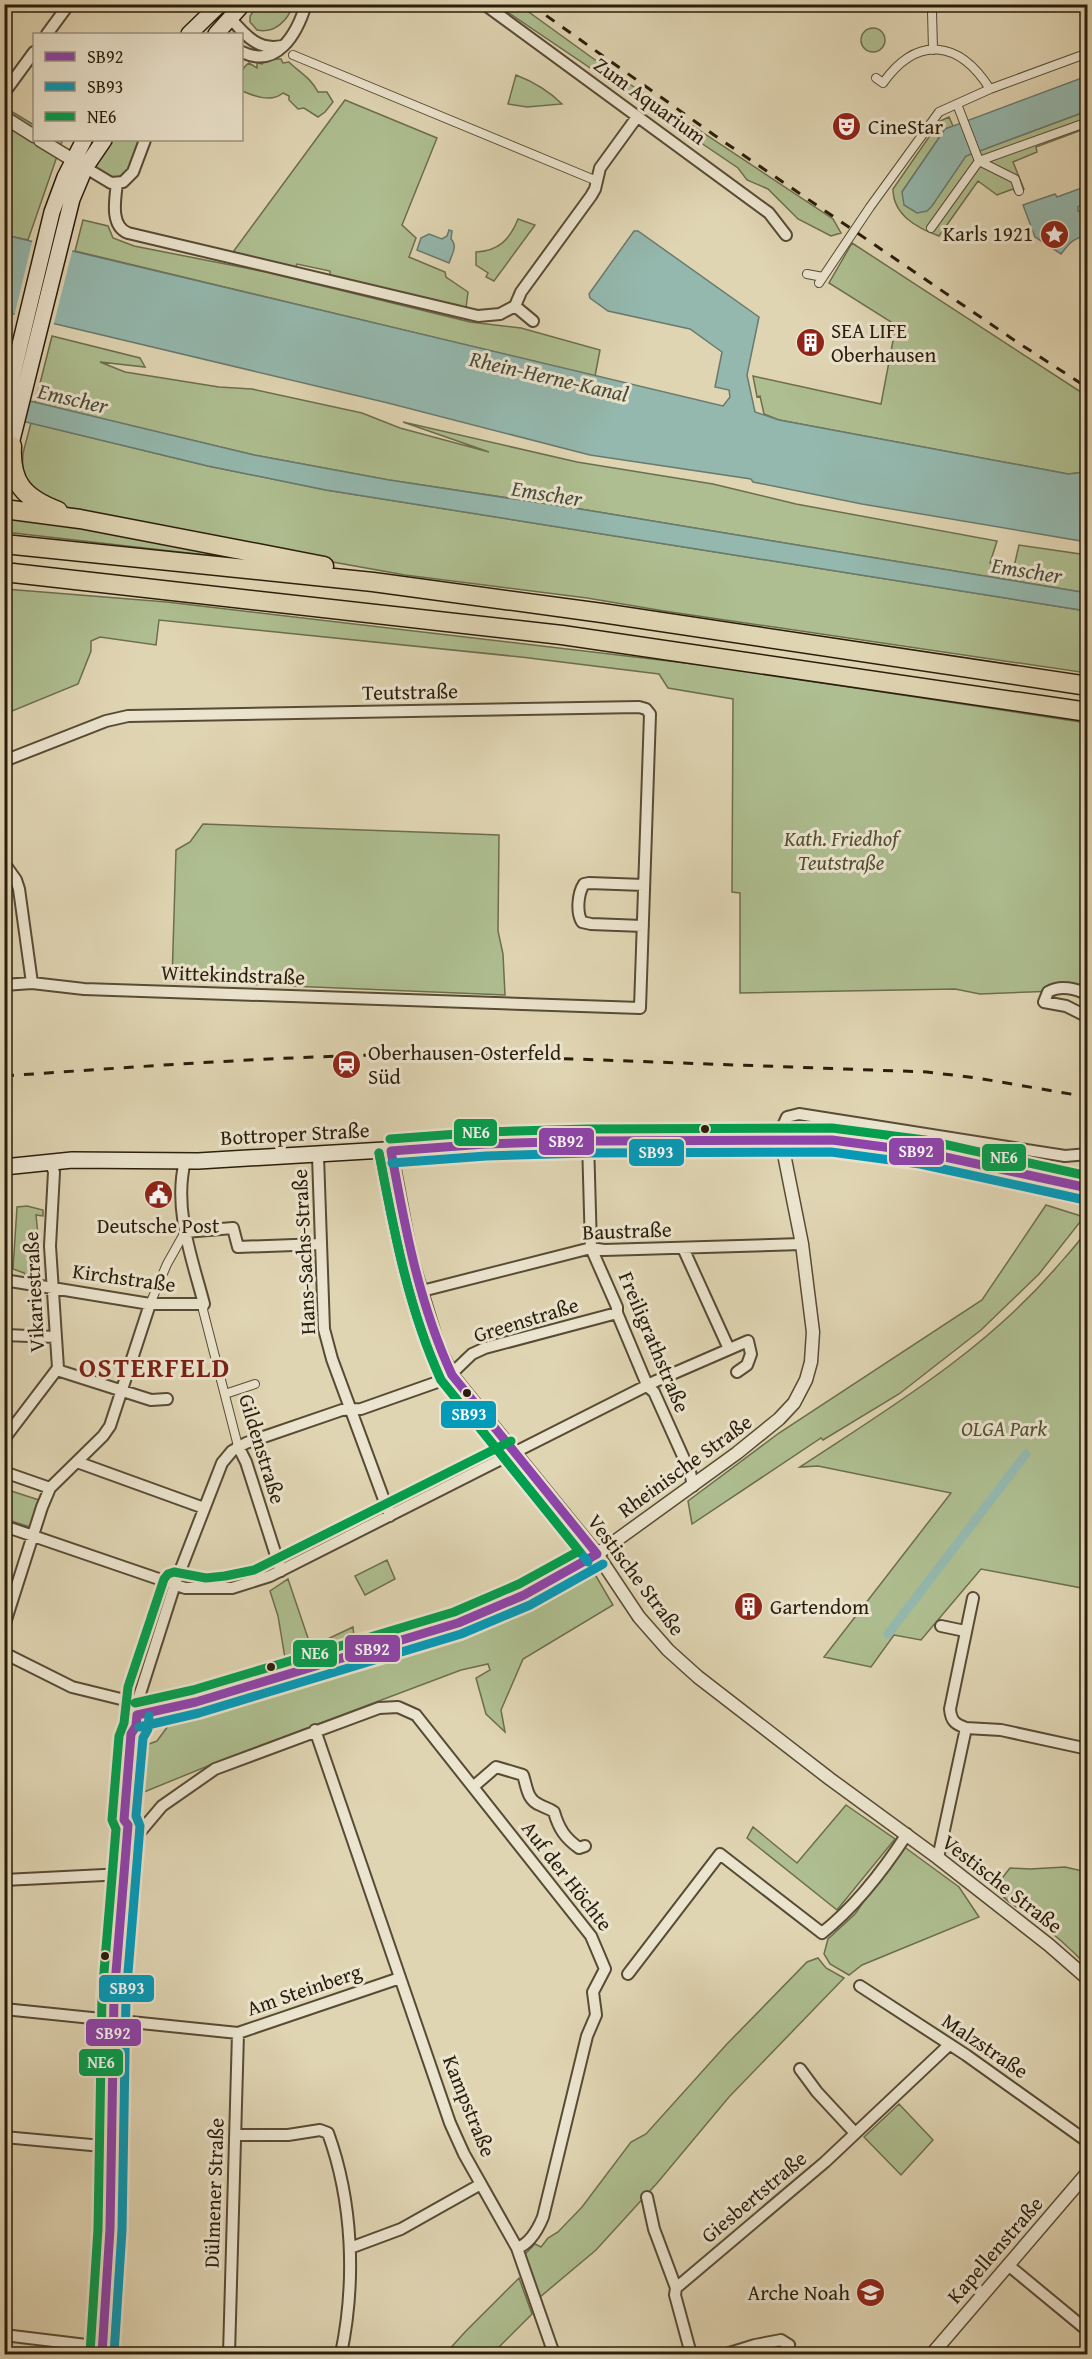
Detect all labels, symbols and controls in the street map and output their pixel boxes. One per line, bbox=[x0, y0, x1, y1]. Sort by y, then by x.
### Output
legend bbox=[33, 33, 243, 141]
text: SB92 bbox=[87, 43, 123, 70]
street label: Zum Aquarium bbox=[588, 49, 713, 152]
text: SB93 bbox=[87, 73, 123, 100]
text: NE6 bbox=[87, 103, 117, 130]
theatre icon: CineStar bbox=[831, 111, 863, 143]
place label: CineStar bbox=[868, 111, 944, 142]
place label: Karls 1921 bbox=[943, 218, 1033, 249]
place icon: Karls 1921 bbox=[1038, 218, 1070, 250]
place label: SEA LIFE Oberhausen bbox=[831, 315, 936, 370]
building icon: SEA LIFE Oberhausen bbox=[794, 327, 826, 359]
water label: Rhein-Herne-Kanal bbox=[465, 342, 632, 410]
water label: Emscher bbox=[34, 374, 112, 422]
water label: Emscher bbox=[508, 471, 585, 514]
water label: Emscher bbox=[988, 548, 1065, 591]
street label: Teutstraße bbox=[362, 675, 458, 708]
park label: Kath. Friedhof Teutstraße bbox=[783, 823, 902, 878]
street label: Wittekindstraße bbox=[160, 956, 306, 993]
place label: Oberhausen-Osterfeld Süd bbox=[368, 1037, 562, 1092]
station icon: Oberhausen-Osterfeld Süd bbox=[331, 1049, 363, 1081]
street label: Bottroper Straße bbox=[220, 1114, 370, 1153]
line badge: NE6 bbox=[453, 1118, 498, 1147]
text: NE6 bbox=[462, 1120, 490, 1144]
unlabelled marker bbox=[699, 1123, 711, 1135]
line badge: SB92 bbox=[538, 1127, 595, 1156]
text: SB92 bbox=[549, 1129, 583, 1153]
line badge: SB92 bbox=[888, 1137, 945, 1166]
line badge: SB93 bbox=[628, 1138, 685, 1167]
text: SB92 bbox=[899, 1139, 933, 1163]
text: SB93 bbox=[639, 1140, 673, 1164]
line badge: NE6 bbox=[981, 1143, 1027, 1172]
text: NE6 bbox=[990, 1145, 1018, 1169]
street label: Hans-Sachs-Straße bbox=[284, 1168, 323, 1336]
public building icon: Deutsche Post bbox=[142, 1179, 174, 1211]
place label: Deutsche Post bbox=[97, 1210, 220, 1241]
street label: Baustraße bbox=[582, 1213, 672, 1248]
street label: Vikariestraße bbox=[15, 1231, 52, 1353]
street label: Kirchstraße bbox=[71, 1255, 178, 1300]
street label: Freiligrathstraße bbox=[611, 1267, 698, 1417]
street label: Greenstraße bbox=[469, 1289, 582, 1350]
district label: OSTERFELD bbox=[79, 1347, 231, 1387]
unlabelled marker bbox=[461, 1387, 473, 1399]
street label: Gildenstraße bbox=[231, 1390, 294, 1508]
line badge: SB93 bbox=[440, 1400, 497, 1429]
text: SB93 bbox=[452, 1402, 486, 1426]
street label: Rheinische Straße bbox=[611, 1406, 758, 1525]
park label: OLGA Park bbox=[961, 1413, 1047, 1444]
street label: Vestische Straße bbox=[580, 1507, 693, 1642]
building icon: Gartendom bbox=[733, 1591, 765, 1623]
place label: Gartendom bbox=[770, 1591, 869, 1622]
line badge: SB92 bbox=[344, 1634, 401, 1663]
text: SB92 bbox=[355, 1637, 389, 1661]
line badge: NE6 bbox=[292, 1639, 338, 1668]
text: NE6 bbox=[301, 1641, 329, 1665]
unlabelled marker bbox=[265, 1661, 277, 1673]
street label: Auf der Höchte bbox=[514, 1814, 620, 1938]
street label: Vestische Straße bbox=[935, 1827, 1069, 1941]
unlabelled marker bbox=[99, 1950, 111, 1962]
street label: Am Steinberg bbox=[242, 1955, 366, 2024]
line badge: SB93 bbox=[98, 1974, 155, 2003]
text: SB93 bbox=[110, 1976, 144, 2000]
street label: Malzstraße bbox=[936, 2005, 1035, 2086]
line badge: SB92 bbox=[85, 2018, 142, 2047]
text: SB92 bbox=[96, 2021, 130, 2045]
line badge: NE6 bbox=[78, 2048, 124, 2077]
text: NE6 bbox=[87, 2050, 115, 2074]
street label: Kampstraße bbox=[435, 2050, 504, 2161]
street label: Dülmener Straße bbox=[195, 2117, 232, 2269]
street label: Giesbertstraße bbox=[694, 2143, 813, 2250]
street label: Kapellenstraße bbox=[939, 2189, 1050, 2310]
place label: Arche Noah bbox=[748, 2277, 850, 2308]
school or university icon: Arche Noah bbox=[855, 2277, 887, 2309]

